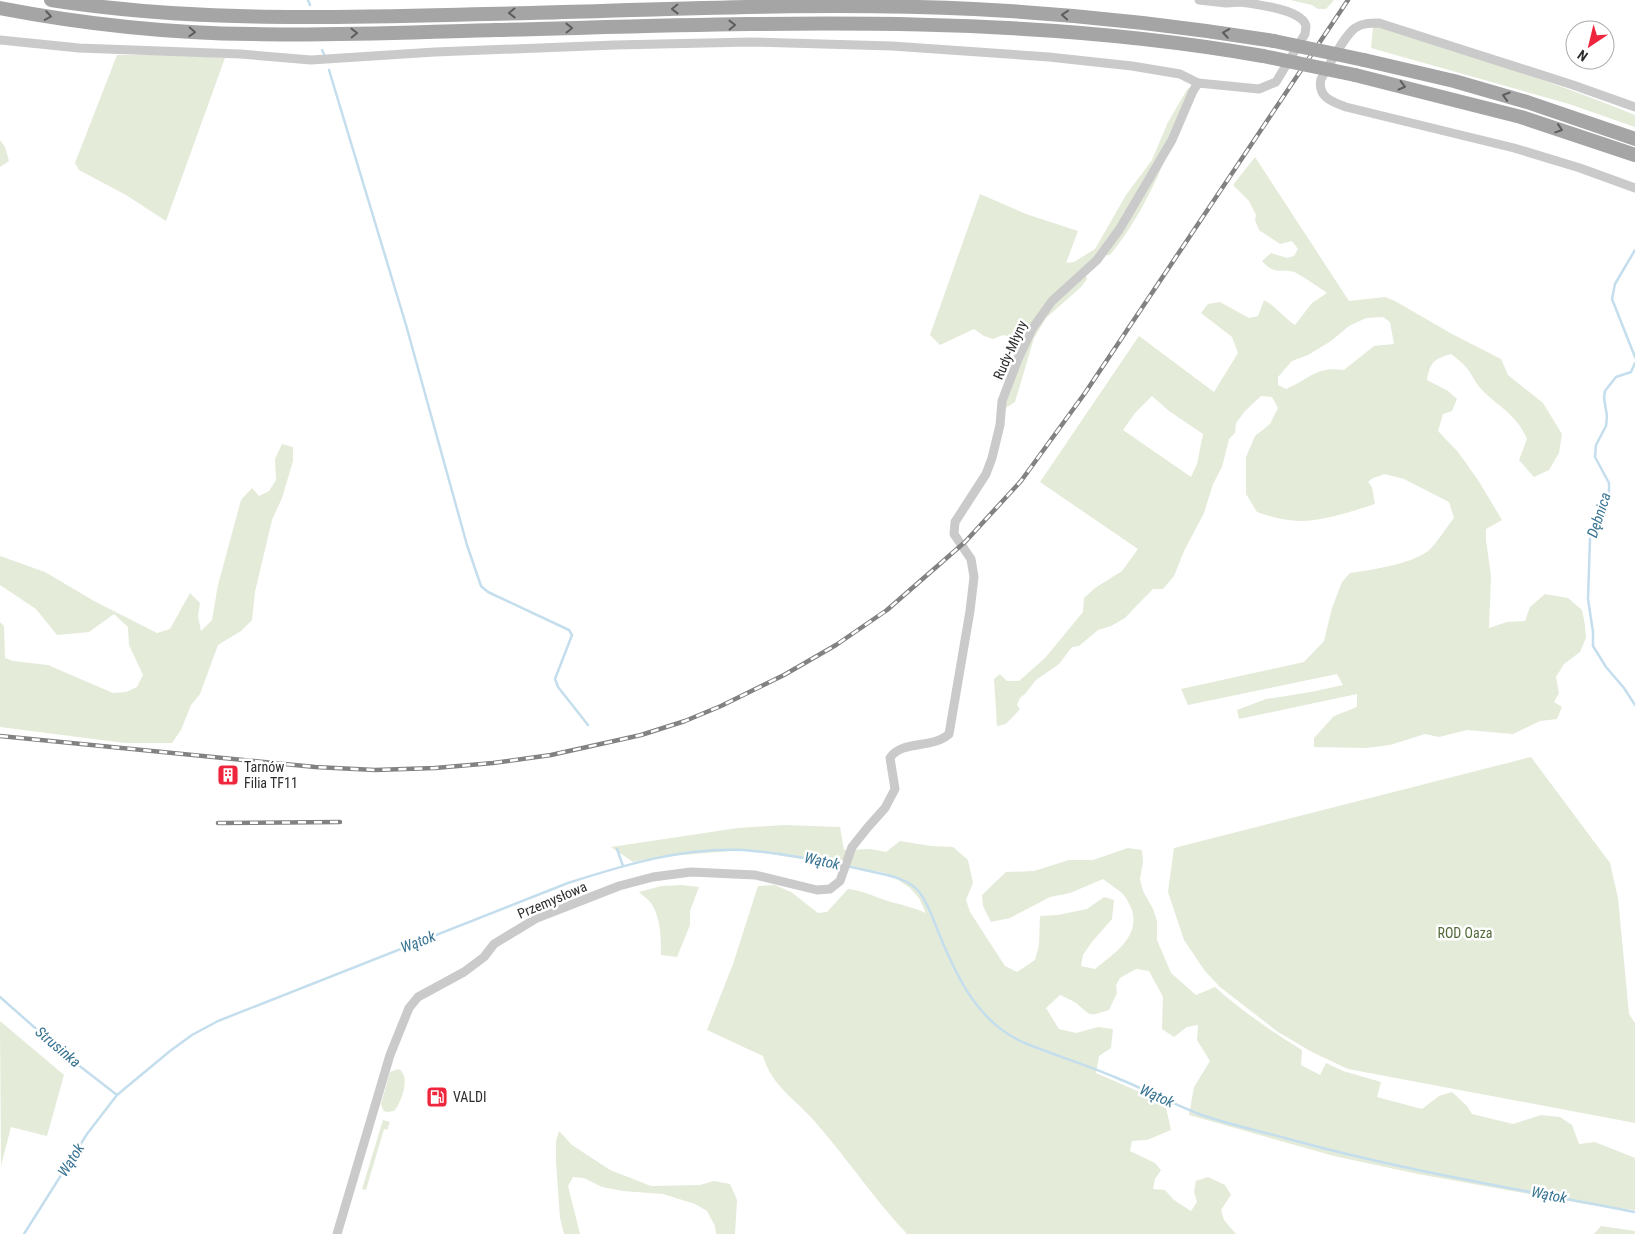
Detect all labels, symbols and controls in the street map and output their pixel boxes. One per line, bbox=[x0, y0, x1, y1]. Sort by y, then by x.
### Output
one-way arrow bbox=[671, 4, 679, 15]
one-way arrow bbox=[508, 8, 516, 18]
one-way arrow bbox=[1060, 9, 1068, 20]
one-way arrow bbox=[44, 11, 52, 21]
one-way arrow bbox=[728, 20, 736, 30]
north arrow bbox=[1565, 20, 1615, 70]
one-way arrow bbox=[566, 23, 574, 34]
one-way arrow bbox=[188, 26, 196, 37]
one-way arrow bbox=[351, 28, 359, 39]
one-way arrow bbox=[1222, 29, 1230, 39]
text: N bbox=[1574, 47, 1591, 65]
one-way arrow bbox=[1397, 81, 1405, 91]
one-way arrow bbox=[1501, 91, 1510, 102]
one-way arrow bbox=[1554, 123, 1562, 133]
street label: Rudy-Młyny bbox=[990, 318, 1030, 382]
water label: Dębnica bbox=[1583, 490, 1615, 540]
place label: Tarnów Filia TF11 bbox=[244, 759, 298, 791]
building icon: Tarnów Filia TF11 bbox=[216, 763, 240, 787]
water label: Wątok bbox=[803, 848, 842, 874]
street label: Przemysłowa bbox=[515, 878, 589, 922]
park label: ROD Oaza bbox=[1437, 925, 1493, 941]
water label: Wątok bbox=[398, 927, 438, 957]
water label: Strusinka bbox=[32, 1023, 84, 1071]
water label: Wątok bbox=[1137, 1080, 1177, 1112]
fuel station icon: VALDI bbox=[425, 1085, 449, 1109]
place label: VALDI bbox=[453, 1089, 487, 1105]
water label: Wątok bbox=[54, 1140, 88, 1180]
water label: Wątok bbox=[1530, 1183, 1569, 1207]

